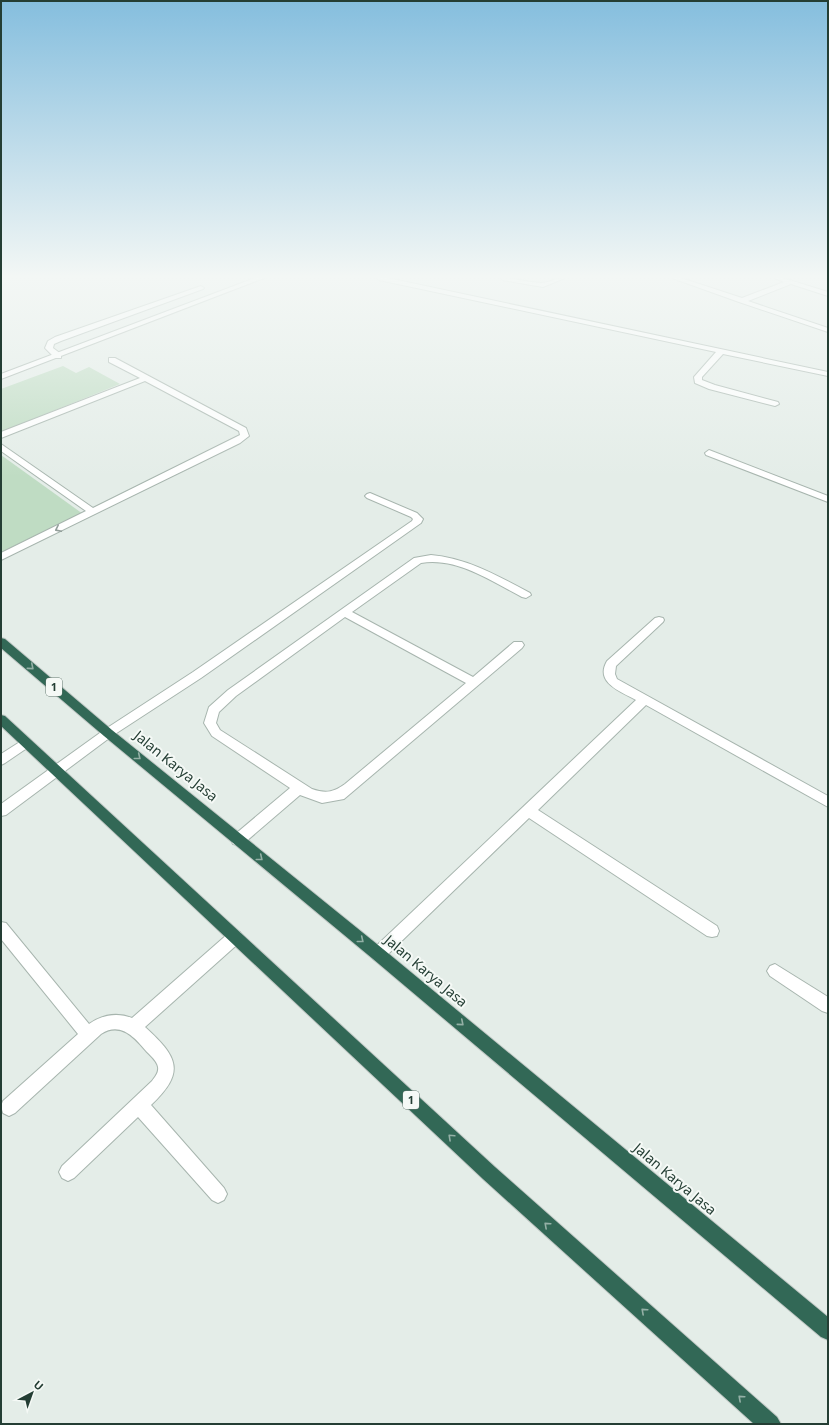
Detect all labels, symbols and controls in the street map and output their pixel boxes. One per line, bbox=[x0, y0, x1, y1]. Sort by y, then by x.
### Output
one-way arrow bbox=[54, 524, 62, 532]
one-way arrow bbox=[26, 662, 33, 669]
road number: 1 bbox=[46, 678, 62, 696]
street label: Jalan Karya Jasa bbox=[129, 725, 222, 805]
one-way arrow bbox=[133, 753, 140, 760]
one-way arrow bbox=[255, 853, 263, 860]
street label: Jalan Karya Jasa bbox=[379, 929, 472, 1011]
one-way arrow bbox=[356, 936, 363, 943]
one-way arrow bbox=[456, 1019, 463, 1026]
road number: 1 bbox=[403, 1091, 419, 1109]
one-way arrow bbox=[448, 1135, 456, 1142]
street label: Jalan Karya Jasa bbox=[628, 1137, 721, 1219]
one-way arrow bbox=[544, 1222, 552, 1229]
one-way arrow bbox=[641, 1309, 649, 1316]
north arrow bbox=[12, 1373, 52, 1413]
text: U bbox=[31, 1377, 47, 1393]
one-way arrow bbox=[738, 1395, 746, 1403]

